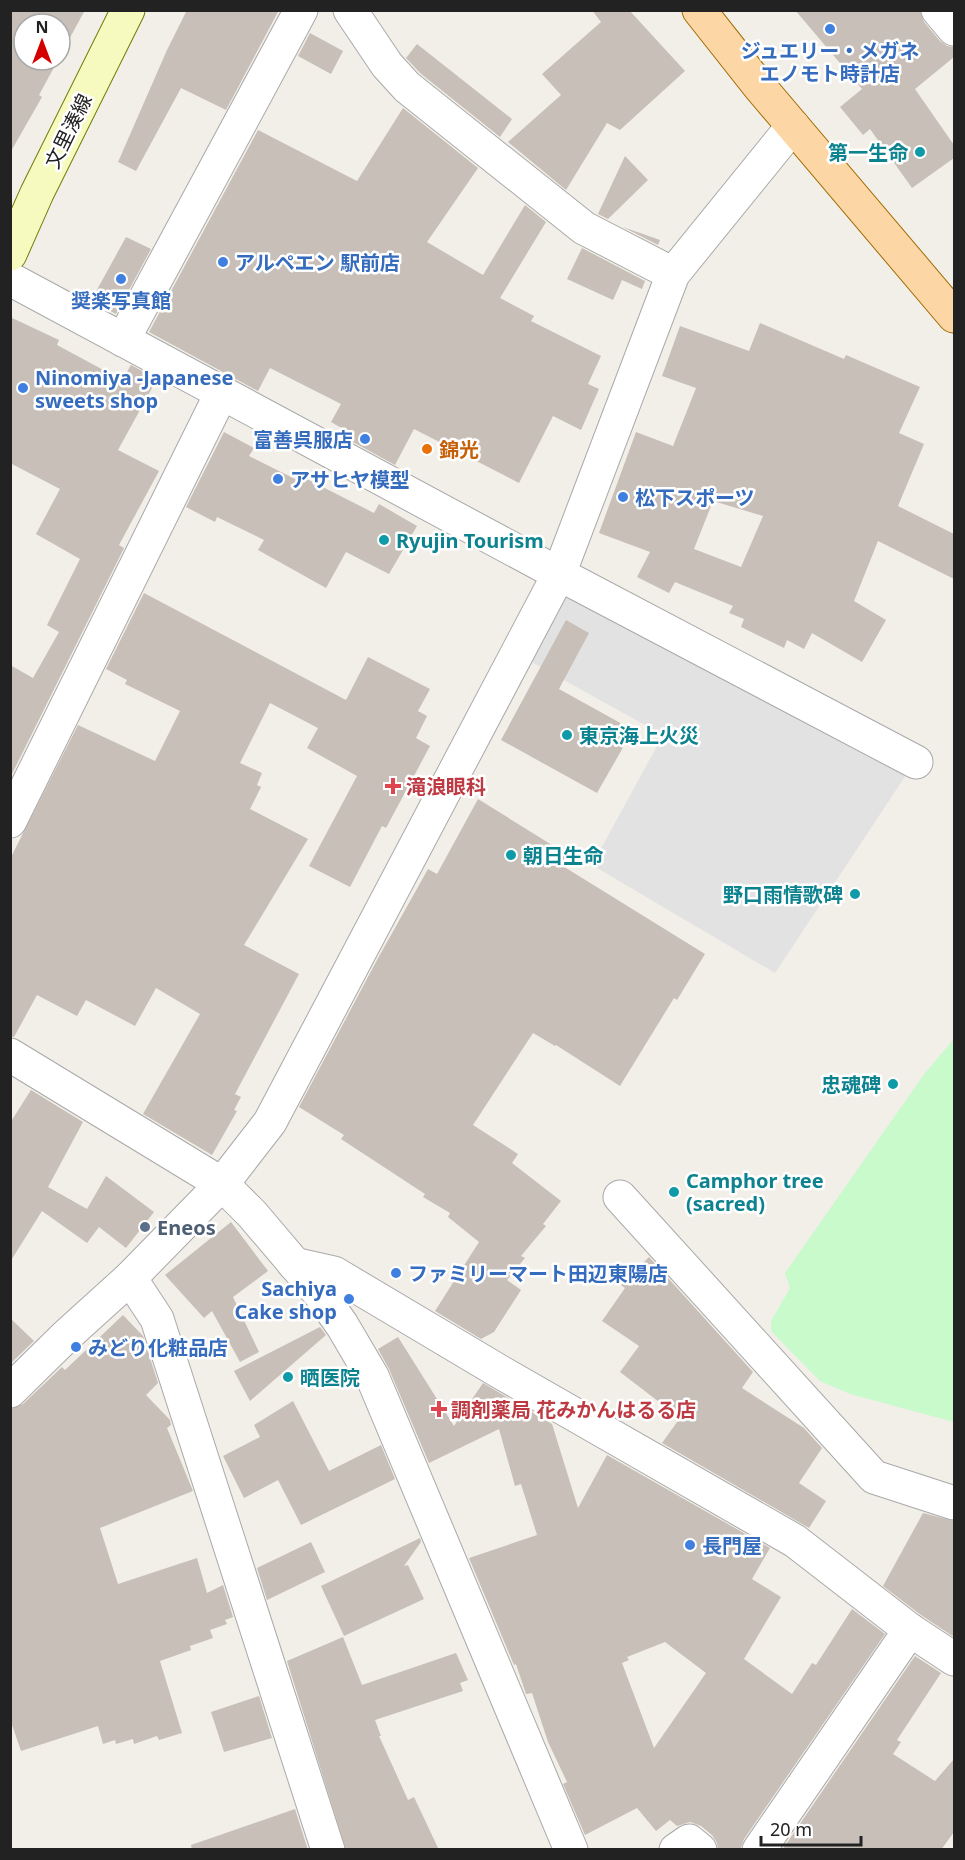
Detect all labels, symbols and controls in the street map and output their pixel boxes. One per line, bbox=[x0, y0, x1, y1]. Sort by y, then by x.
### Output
north arrow bbox=[12, 12, 72, 72]
text: N bbox=[35, 16, 49, 38]
marker: ジュエリー・メガネ エノモト時計店 bbox=[823, 22, 837, 36]
place label: ジュエリー・メガネ エノモト時計店 bbox=[741, 37, 919, 87]
street label: 文里湊線 bbox=[38, 89, 98, 173]
place label: 第一生命 bbox=[828, 139, 909, 166]
marker: 第一生命 bbox=[913, 145, 927, 159]
place label: アルペエン 駅前店 bbox=[235, 249, 400, 276]
marker: アルペエン 駅前店 bbox=[216, 255, 230, 269]
marker: 奨楽写真館 bbox=[114, 272, 128, 286]
place label: 奨楽写真館 bbox=[71, 287, 171, 314]
place label: Ninomiya -Japanese sweets shop bbox=[35, 364, 233, 414]
marker: Ninomiya -Japanese sweets shop bbox=[16, 381, 30, 395]
place label: 富善呉服店 bbox=[253, 426, 353, 453]
marker: 富善呉服店 bbox=[358, 432, 372, 446]
place label: 錦光 bbox=[439, 436, 479, 463]
marker: 錦光 bbox=[420, 442, 434, 456]
place label: アサヒヤ模型 bbox=[290, 466, 410, 493]
marker: アサヒヤ模型 bbox=[271, 472, 285, 486]
place label: 松下スポーツ bbox=[635, 484, 755, 511]
marker: 松下スポーツ bbox=[616, 490, 630, 504]
place label: Ryujin Tourism bbox=[396, 527, 544, 554]
marker: Ryujin Tourism bbox=[377, 533, 391, 547]
place label: 東京海上火災 bbox=[579, 722, 699, 749]
marker: 東京海上火災 bbox=[560, 728, 574, 742]
place label: 滝浪眼科 bbox=[406, 773, 486, 800]
marker: 滝浪眼科 bbox=[384, 777, 402, 795]
place label: 朝日生命 bbox=[523, 842, 604, 869]
marker: 朝日生命 bbox=[504, 848, 518, 862]
place label: 野口雨情歌碑 bbox=[723, 881, 843, 908]
marker: 野口雨情歌碑 bbox=[848, 887, 862, 901]
place label: 忠魂碑 bbox=[821, 1071, 881, 1098]
marker: 忠魂碑 bbox=[886, 1077, 900, 1091]
place label: Camphor tree (sacred) bbox=[686, 1167, 824, 1217]
marker: Camphor tree (sacred) bbox=[667, 1185, 681, 1199]
place label: Eneos bbox=[157, 1214, 216, 1241]
marker: Eneos bbox=[138, 1220, 152, 1234]
place label: ファミリーマート田辺東陽店 bbox=[408, 1260, 668, 1287]
marker: ファミリーマート田辺東陽店 bbox=[389, 1266, 403, 1280]
place label: Sachiya Cake shop bbox=[234, 1275, 337, 1325]
marker: Sachiya Cake shop bbox=[342, 1292, 356, 1306]
place label: みどり化粧品店 bbox=[88, 1334, 228, 1361]
marker: みどり化粧品店 bbox=[69, 1340, 83, 1354]
place label: 晒医院 bbox=[300, 1364, 360, 1391]
marker: 晒医院 bbox=[281, 1370, 295, 1384]
place label: 調剤薬局 花みかんはるる店 bbox=[451, 1396, 696, 1423]
marker: 調剤薬局 花みかんはるる店 bbox=[432, 1402, 446, 1416]
place label: 長門屋 bbox=[702, 1532, 762, 1559]
marker: 長門屋 bbox=[683, 1538, 697, 1552]
scale bar bbox=[761, 1809, 862, 1847]
text: 20 m bbox=[770, 1817, 812, 1841]

